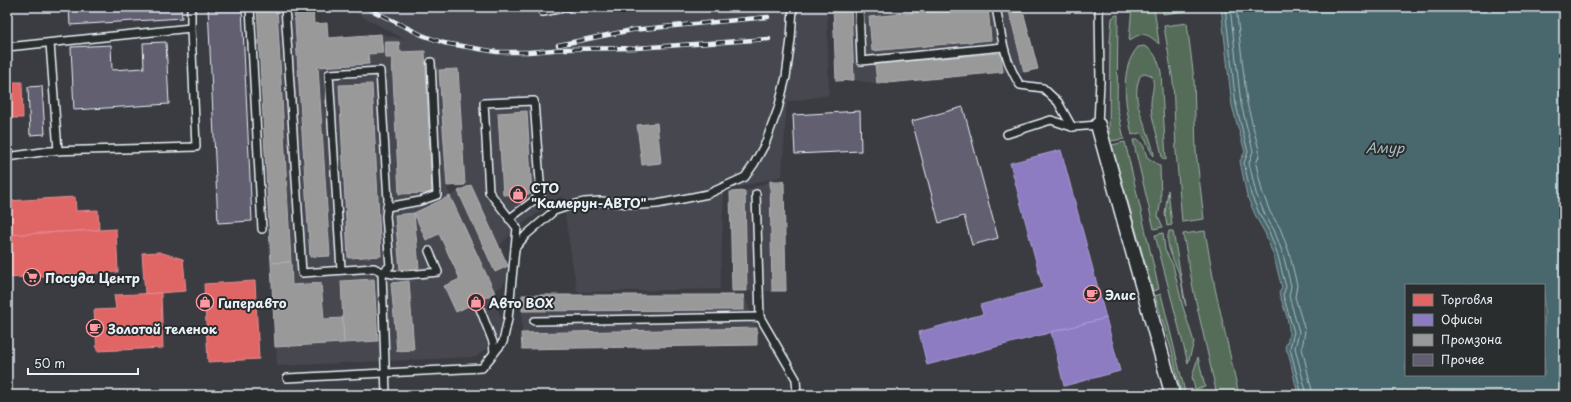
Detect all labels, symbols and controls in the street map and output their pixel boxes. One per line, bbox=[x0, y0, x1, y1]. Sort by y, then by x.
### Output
water label: Амур bbox=[1366, 137, 1405, 158]
place label: СТО "Камерун-АВТО" bbox=[531, 178, 647, 212]
shop icon: СТО "Камерун-АВТО" bbox=[508, 184, 528, 204]
supermarket icon: Посуда Центр bbox=[22, 267, 42, 287]
place label: Посуда Центр bbox=[45, 268, 140, 287]
cafe icon: Элис bbox=[1082, 284, 1102, 304]
legend bbox=[1405, 284, 1545, 376]
place label: Элис bbox=[1105, 285, 1136, 304]
text: Торговля bbox=[1441, 290, 1493, 308]
shop icon: Гиперавто bbox=[195, 292, 215, 312]
shop icon: Авто BOX bbox=[466, 292, 486, 312]
place label: Гиперавто bbox=[218, 293, 287, 312]
place label: Авто BOX bbox=[489, 293, 554, 312]
text: Офисы bbox=[1441, 310, 1482, 328]
cafe icon: Золотой теленок bbox=[85, 318, 105, 338]
place label: Золотой теленок bbox=[107, 319, 218, 338]
text: Промзона bbox=[1441, 330, 1503, 348]
scale bar bbox=[28, 350, 138, 376]
text: Прочее bbox=[1441, 350, 1485, 368]
text: 50 m bbox=[34, 354, 65, 372]

